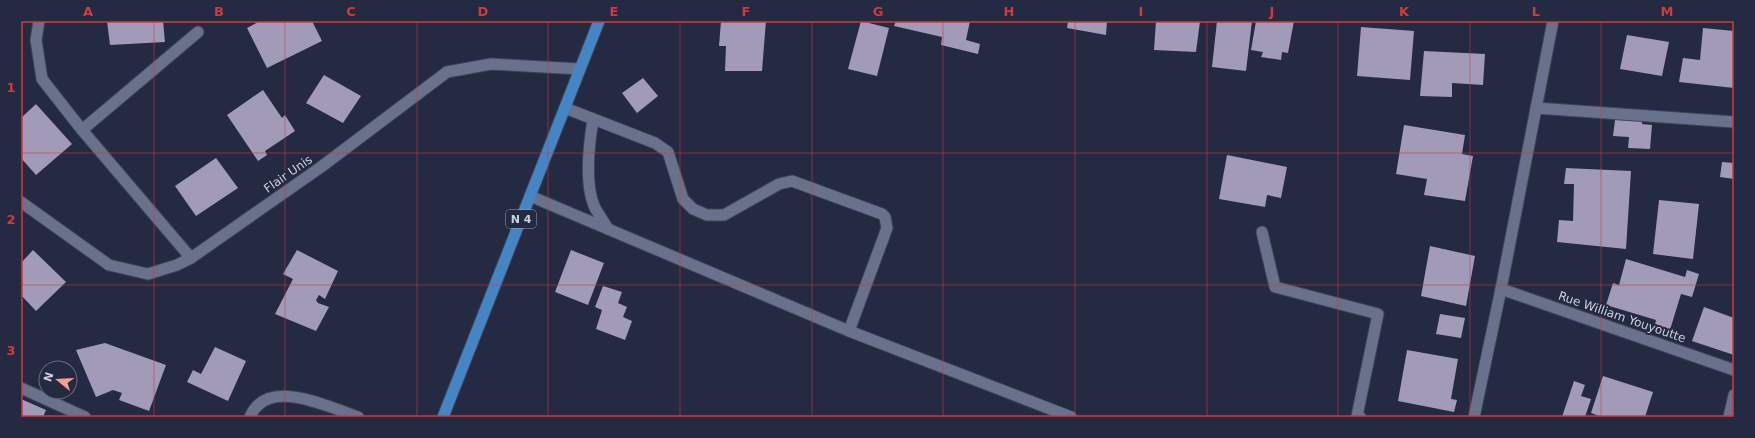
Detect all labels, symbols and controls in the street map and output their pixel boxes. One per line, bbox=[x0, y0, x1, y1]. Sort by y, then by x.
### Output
text: A bbox=[83, 4, 93, 19]
text: B bbox=[214, 4, 224, 19]
text: C bbox=[346, 4, 356, 19]
text: D bbox=[478, 4, 489, 19]
text: E bbox=[610, 4, 618, 19]
text: F bbox=[742, 4, 750, 19]
text: G bbox=[873, 4, 883, 19]
text: H bbox=[1004, 4, 1014, 19]
text: I bbox=[1139, 4, 1143, 19]
text: J bbox=[1269, 4, 1274, 19]
text: K bbox=[1399, 4, 1410, 19]
text: L bbox=[1532, 4, 1540, 19]
text: M bbox=[1661, 4, 1673, 19]
text: 1 bbox=[6, 80, 16, 95]
street label: Flair Unis bbox=[261, 152, 315, 196]
road number: N 4 bbox=[506, 210, 536, 228]
text: 2 bbox=[6, 212, 16, 227]
street label: Rue William Youyoutte bbox=[1556, 289, 1688, 345]
text: 3 bbox=[6, 343, 16, 358]
north arrow bbox=[38, 360, 78, 400]
text: N bbox=[41, 371, 57, 383]

